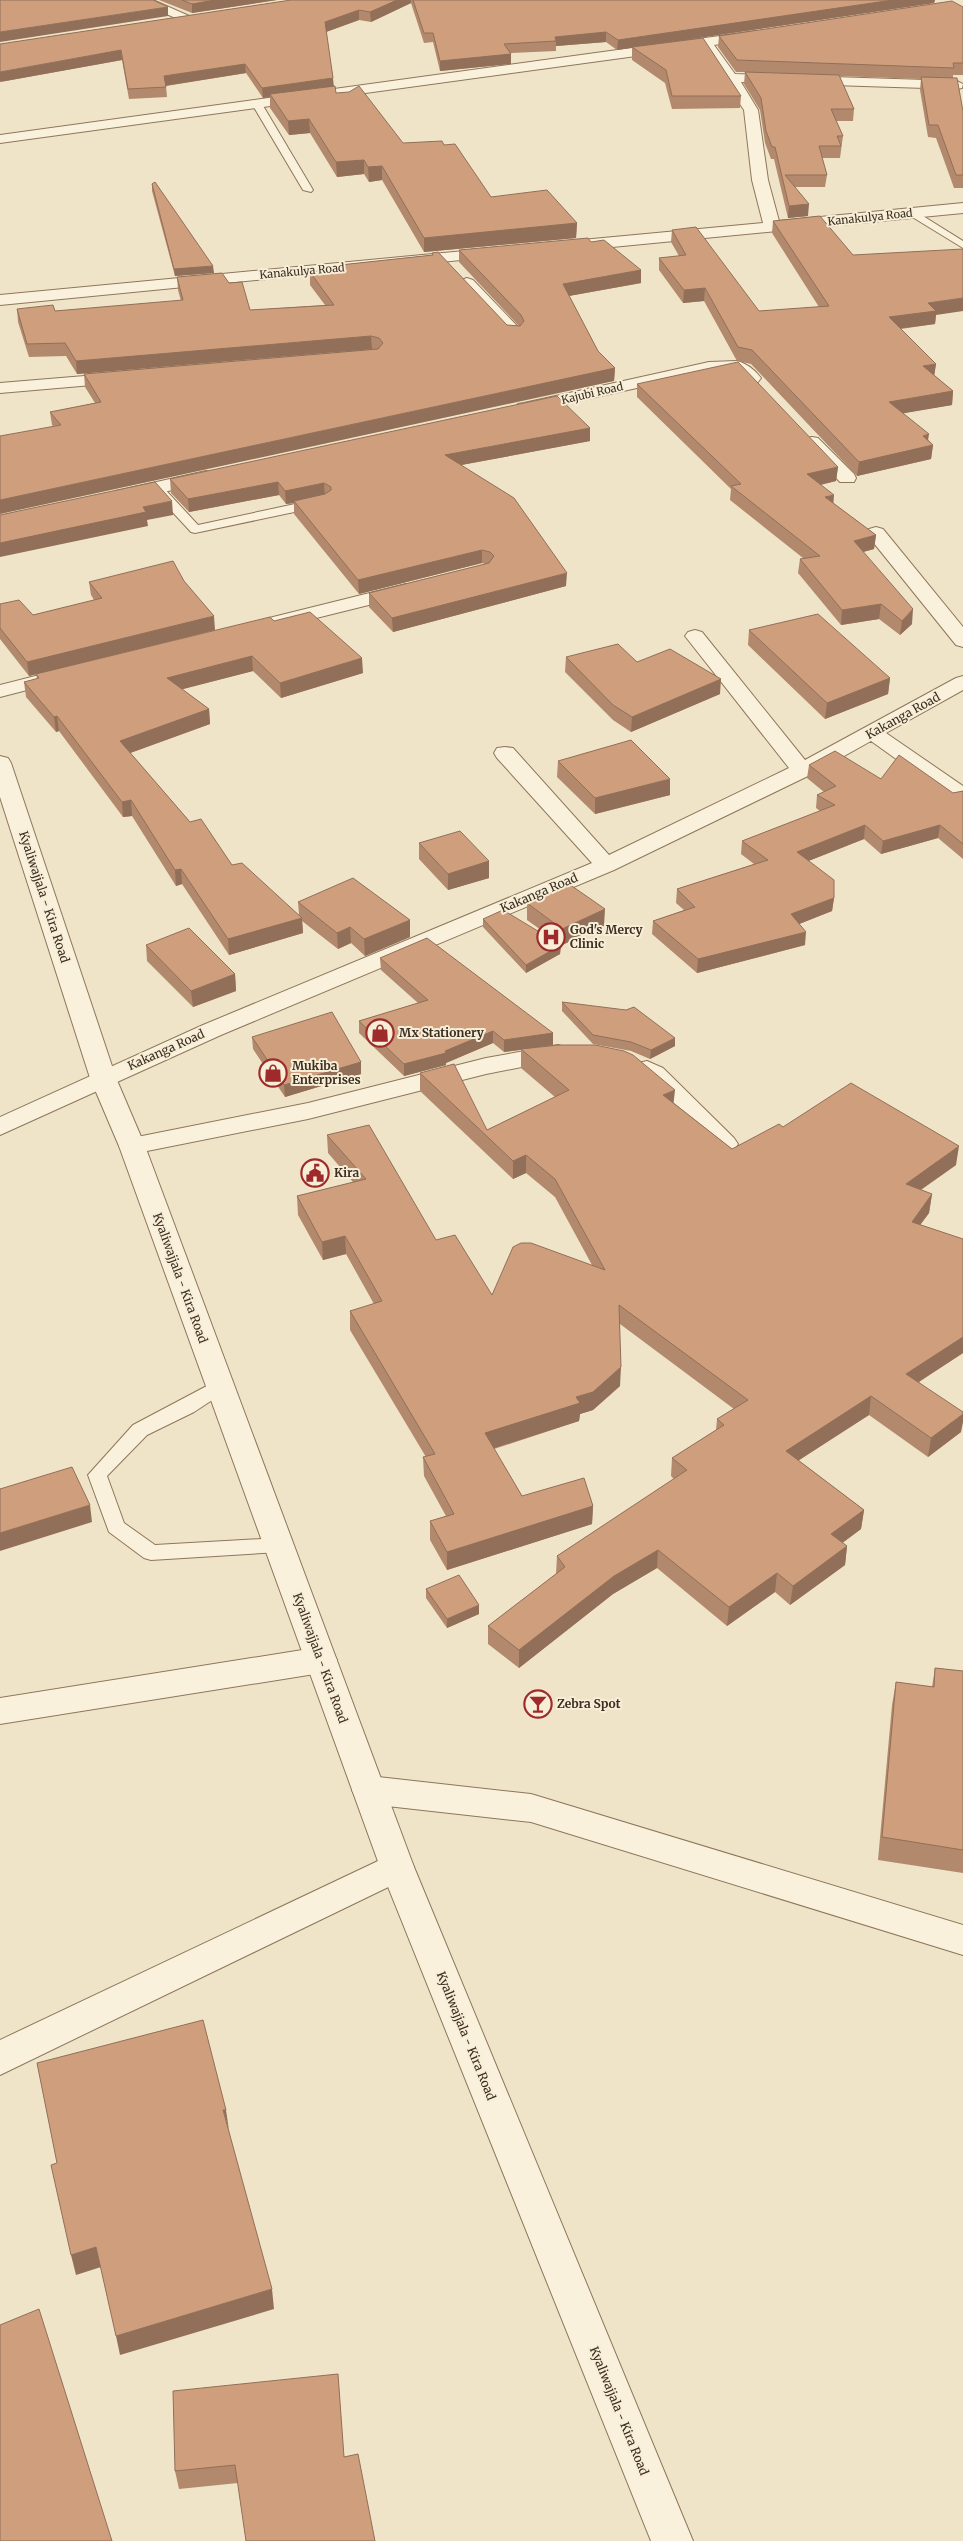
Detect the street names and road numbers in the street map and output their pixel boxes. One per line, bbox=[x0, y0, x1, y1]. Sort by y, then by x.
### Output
street label: Kanakulya Road bbox=[827, 206, 914, 228]
street label: Kanakulya Road bbox=[259, 260, 346, 282]
street label: Kajubi Road bbox=[560, 379, 625, 407]
street label: Kakanga Road bbox=[863, 689, 942, 742]
street label: Kyaliwajjala - Kira Road bbox=[16, 829, 73, 965]
street label: Kakanga Road bbox=[498, 870, 580, 916]
street label: Kakanga Road bbox=[125, 1026, 207, 1073]
street label: Kyaliwajjala - Kira Road bbox=[150, 1211, 211, 1345]
street label: Kyaliwajjala - Kira Road bbox=[290, 1591, 351, 1725]
street label: Kyaliwajjala - Kira Road bbox=[434, 1969, 499, 2102]
street label: Kyaliwajjala - Kira Road bbox=[587, 2344, 652, 2477]

